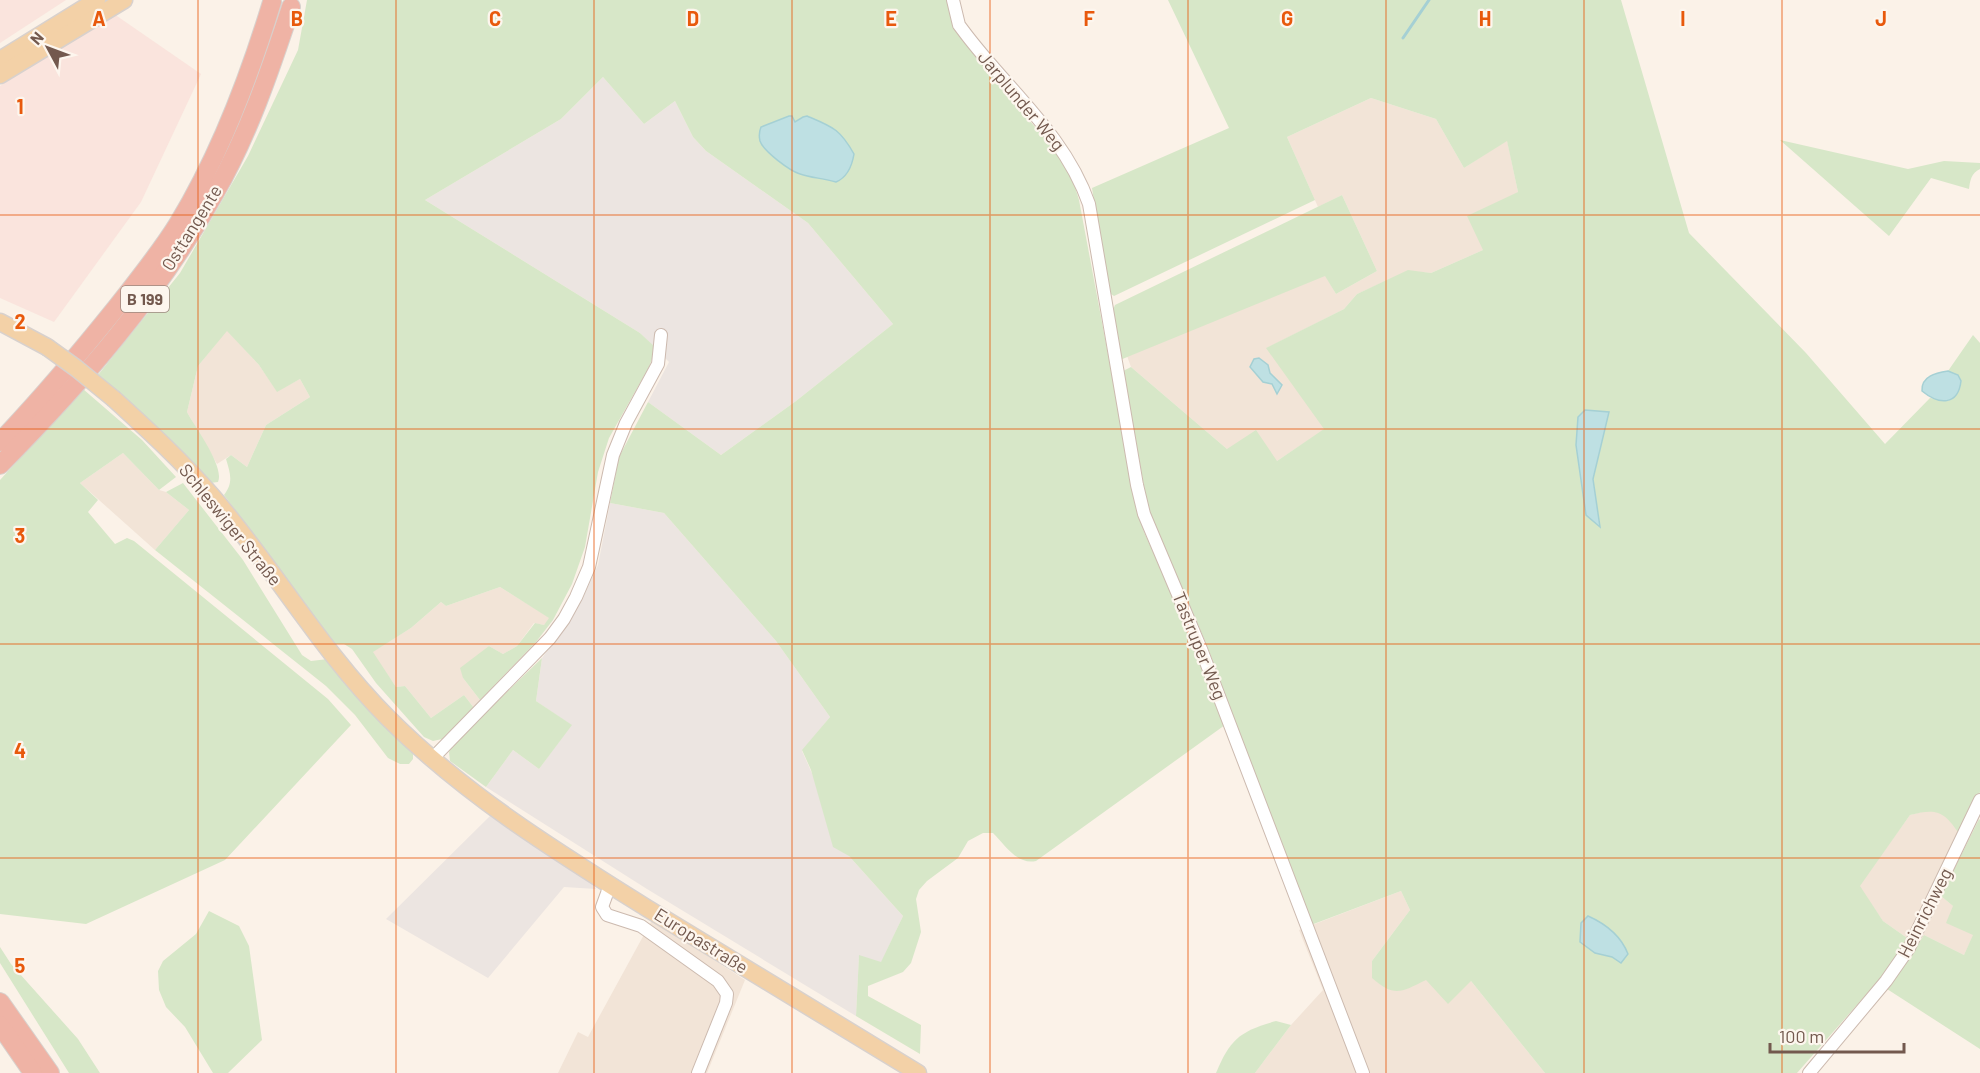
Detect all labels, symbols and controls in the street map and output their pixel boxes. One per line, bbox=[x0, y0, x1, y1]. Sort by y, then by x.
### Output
text: A bbox=[92, 6, 106, 30]
text: B bbox=[291, 6, 303, 30]
text: C bbox=[489, 6, 501, 30]
text: D bbox=[687, 6, 699, 30]
text: E bbox=[885, 6, 897, 30]
text: F bbox=[1083, 6, 1095, 30]
text: G bbox=[1281, 6, 1293, 30]
text: H bbox=[1479, 6, 1491, 30]
text: I bbox=[1680, 6, 1686, 30]
text: J bbox=[1875, 6, 1887, 30]
north arrow bbox=[18, 18, 78, 78]
text: N bbox=[26, 28, 47, 48]
street label: Jarplunder Weg bbox=[974, 46, 1070, 155]
text: 1 bbox=[16, 94, 24, 118]
street label: Osttangente bbox=[156, 181, 226, 274]
road number: B 199 bbox=[121, 286, 169, 312]
text: 2 bbox=[14, 309, 26, 333]
street label: Schleswiger Straße bbox=[175, 459, 287, 590]
text: 3 bbox=[15, 523, 25, 547]
street label: Tastruper Weg bbox=[1168, 589, 1232, 703]
text: 4 bbox=[14, 738, 26, 762]
street label: Heinrichweg bbox=[1892, 864, 1956, 961]
street label: Europastraße bbox=[651, 903, 753, 978]
text: 5 bbox=[15, 953, 26, 977]
scale bar bbox=[1770, 1016, 1904, 1054]
text: 100 m bbox=[1779, 1025, 1824, 1047]

